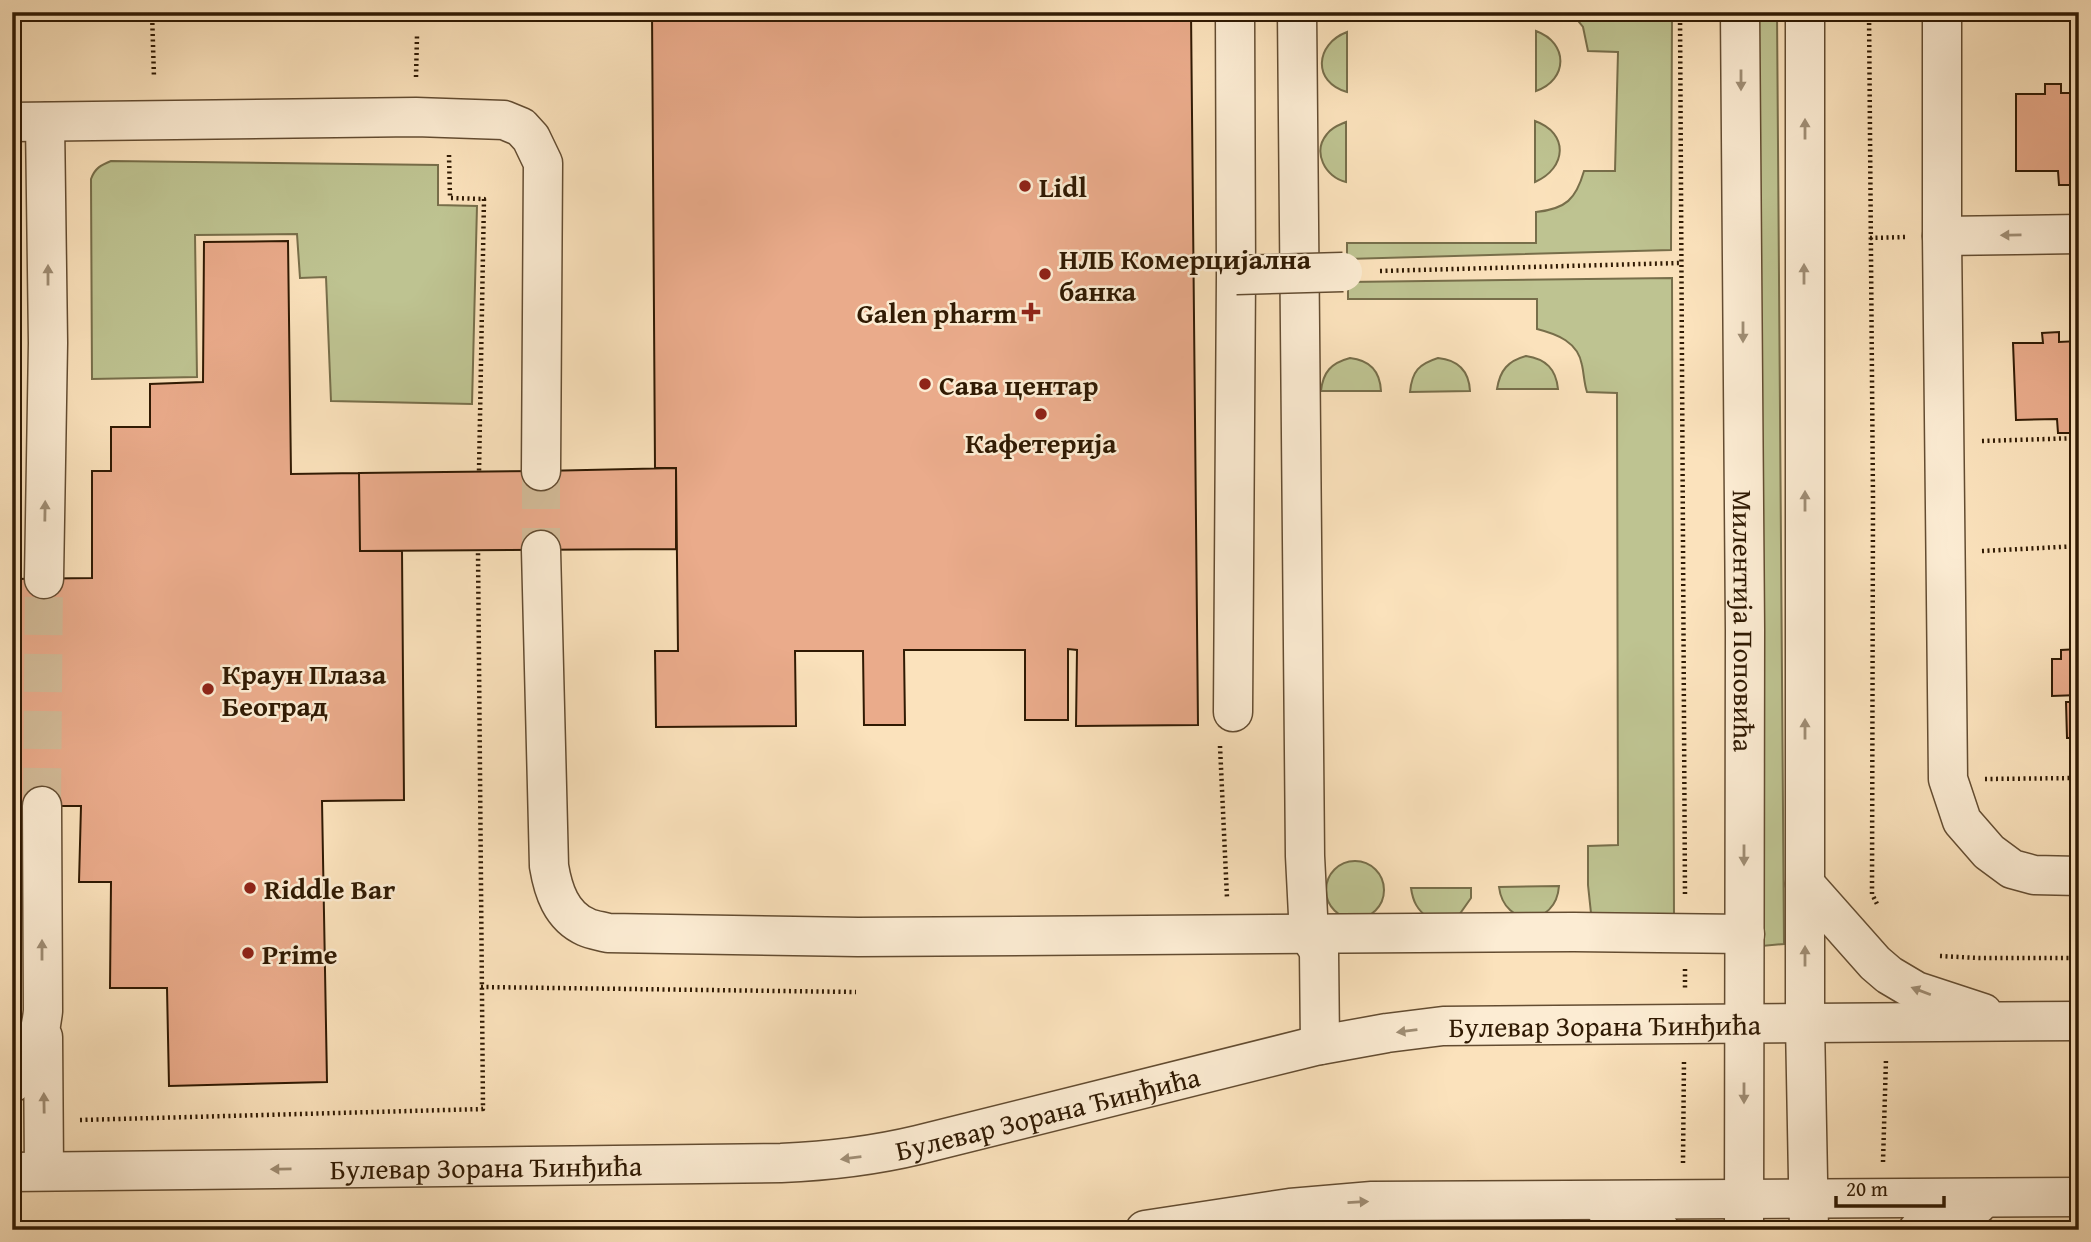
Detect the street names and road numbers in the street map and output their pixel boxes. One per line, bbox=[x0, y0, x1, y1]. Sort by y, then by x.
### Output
street label: Милентија Поповића bbox=[1723, 490, 1766, 753]
street label: Булевар Зорана Ђинђића bbox=[1448, 1003, 1762, 1046]
street label: Булевар Зорана Ђинђића bbox=[891, 1055, 1205, 1170]
street label: Булевар Зорана Ђинђића bbox=[330, 1144, 643, 1189]

